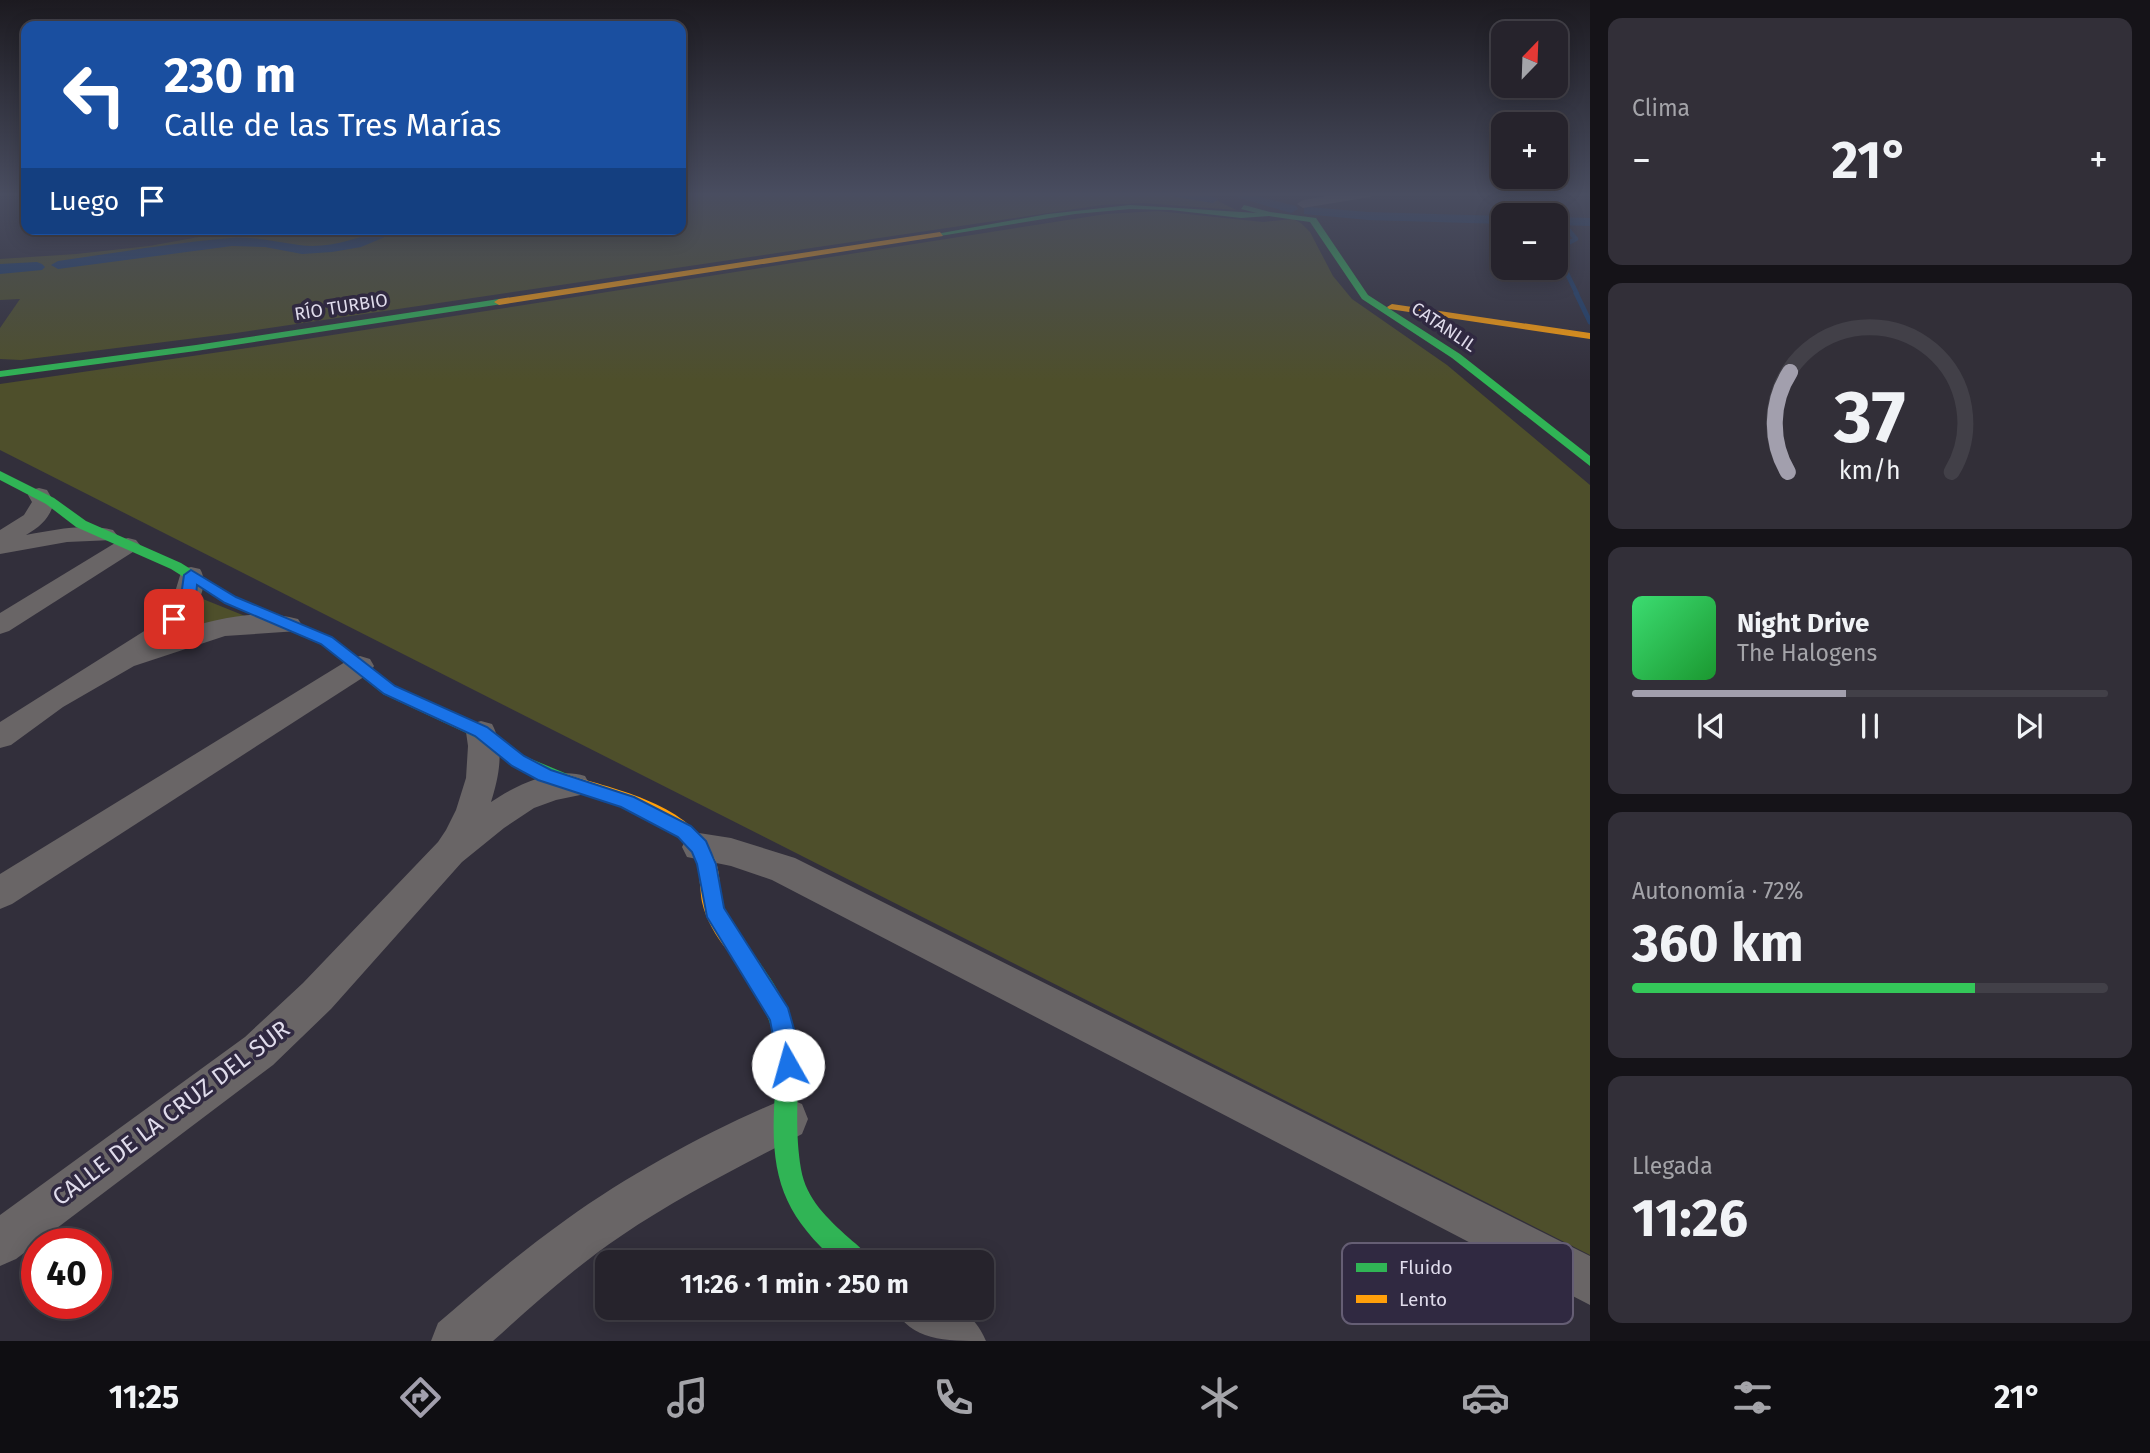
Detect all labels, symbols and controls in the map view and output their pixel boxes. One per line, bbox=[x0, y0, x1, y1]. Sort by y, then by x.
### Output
north arrow bbox=[1491, 21, 1568, 98]
map controls bbox=[1491, 21, 1568, 280]
text: 230 m bbox=[164, 46, 296, 105]
icon: left bbox=[49, 49, 140, 140]
text: Clima bbox=[1632, 94, 1690, 122]
text: Calle de las Tres Marías bbox=[164, 106, 502, 144]
button: + bbox=[1491, 112, 1568, 189]
text: 21° bbox=[1832, 129, 1909, 192]
text: − bbox=[1632, 137, 1651, 183]
text: + bbox=[2089, 137, 2108, 183]
icon: arrive bbox=[133, 182, 171, 220]
text: Luego bbox=[49, 186, 119, 217]
button: − bbox=[1491, 203, 1568, 280]
street label: RÍO TURBIO bbox=[293, 288, 389, 325]
street label: CATANLIL bbox=[1407, 297, 1481, 357]
text: 37 bbox=[1833, 374, 1906, 461]
text: km/h bbox=[1839, 456, 1901, 486]
pin bbox=[144, 589, 204, 649]
icon: arrive bbox=[155, 600, 193, 638]
text: Night Drive bbox=[1737, 608, 1869, 639]
text: The Halogens bbox=[1737, 639, 1877, 667]
icon: previous bbox=[1692, 707, 1730, 745]
icon: pause bbox=[1851, 707, 1889, 745]
icon: next bbox=[2010, 707, 2048, 745]
text: Autonomía · 72% bbox=[1632, 877, 1804, 905]
text: 360 km bbox=[1632, 912, 1804, 975]
street label: CALLE DE LA CRUZ DEL SUR bbox=[47, 1015, 295, 1211]
position arrow bbox=[751, 1028, 825, 1102]
text: Llegada bbox=[1632, 1152, 1713, 1180]
text: 11:26 bbox=[1632, 1187, 1748, 1250]
speed limit sign: 40 bbox=[21, 1228, 112, 1319]
legend bbox=[1342, 1243, 1573, 1324]
text: Fluido bbox=[1399, 1256, 1453, 1279]
text: 11:26 · 1 min · 250 m bbox=[680, 1269, 909, 1300]
text: Lento bbox=[1399, 1288, 1447, 1311]
icon: directions bbox=[396, 1373, 445, 1422]
icon: music bbox=[663, 1373, 712, 1422]
icon: phone bbox=[929, 1373, 978, 1422]
icon: climate bbox=[1195, 1373, 1244, 1422]
icon: car bbox=[1461, 1373, 1510, 1422]
icon: filters bbox=[1728, 1373, 1777, 1422]
text: 11:25 bbox=[109, 1378, 179, 1416]
text: 21° bbox=[1994, 1378, 2041, 1416]

